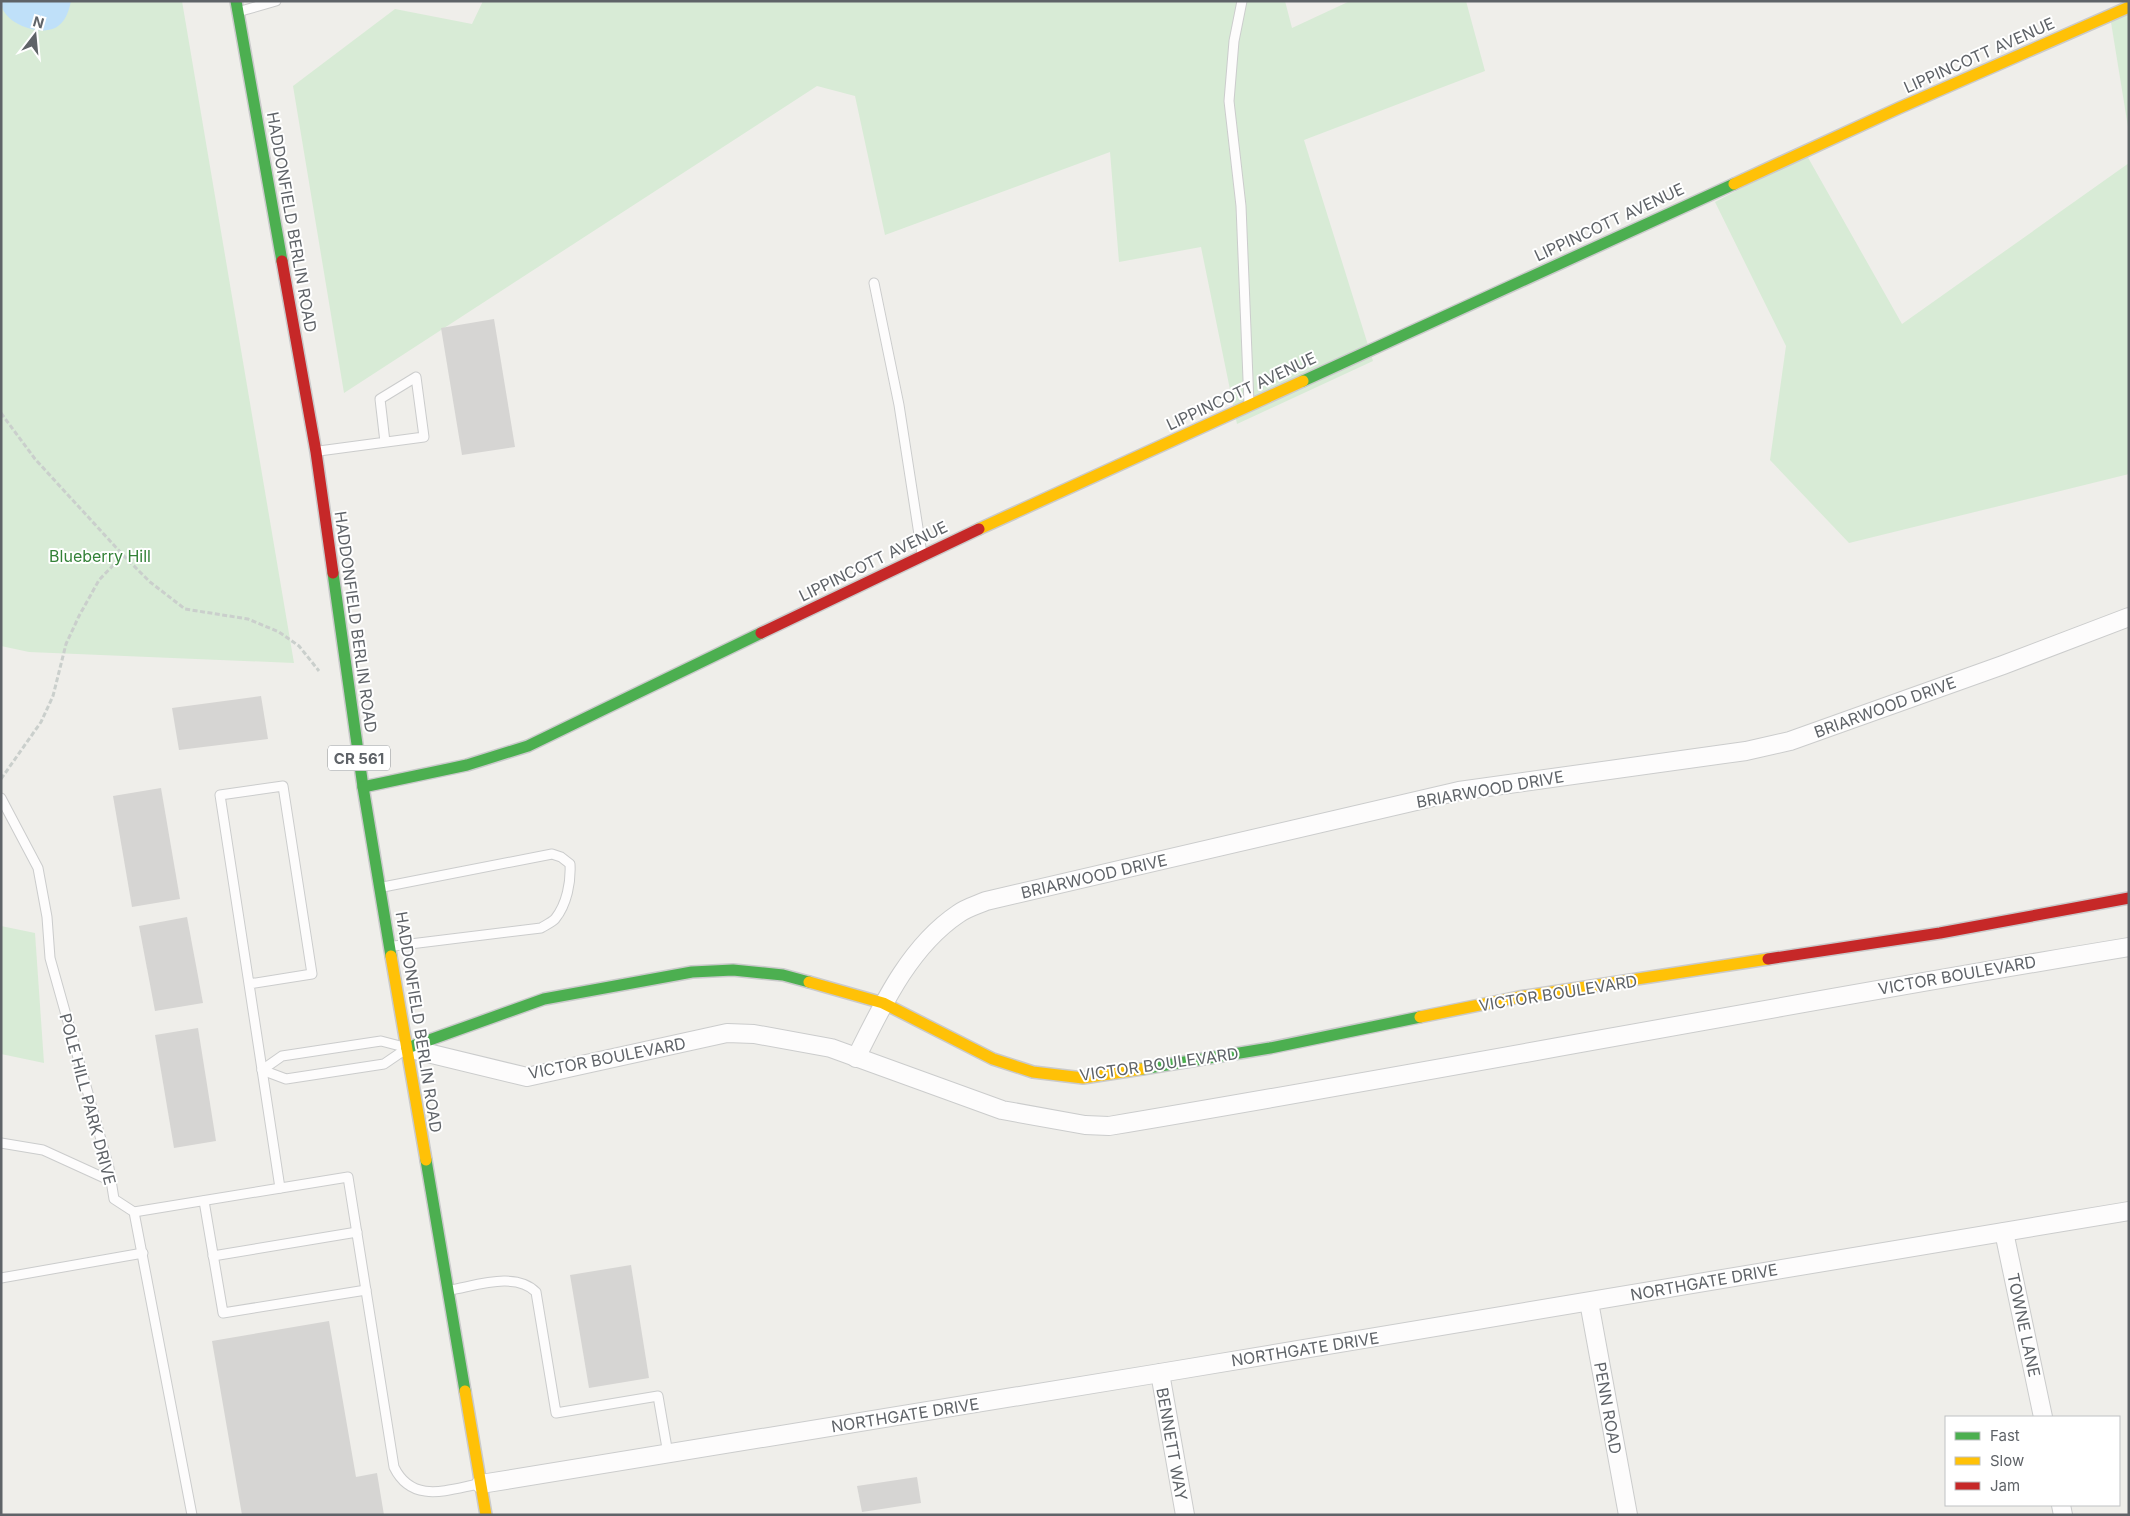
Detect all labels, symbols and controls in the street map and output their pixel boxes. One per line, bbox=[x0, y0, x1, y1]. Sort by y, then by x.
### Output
north arrow bbox=[10, 10, 60, 60]
text: N bbox=[31, 12, 46, 32]
street label: LIPPINCOTT AVENUE bbox=[1901, 13, 2057, 97]
street label: HADDONFIELD BERLIN ROAD bbox=[263, 110, 321, 334]
street label: LIPPINCOTT AVENUE bbox=[1531, 179, 1687, 265]
street label: LIPPINCOTT AVENUE bbox=[1163, 348, 1319, 434]
street label: HADDONFIELD BERLIN ROAD bbox=[331, 510, 381, 734]
street label: LIPPINCOTT AVENUE bbox=[795, 516, 951, 606]
park label: Blueberry Hill bbox=[49, 546, 151, 566]
street label: BRIARWOOD DRIVE bbox=[1811, 672, 1959, 742]
road number: CR 561 bbox=[328, 746, 390, 770]
street label: BRIARWOOD DRIVE bbox=[1415, 766, 1565, 812]
street label: BRIARWOOD DRIVE bbox=[1019, 849, 1169, 903]
street label: HADDONFIELD BERLIN ROAD bbox=[392, 910, 446, 1134]
street label: VICTOR BOULEVARD bbox=[1876, 951, 2038, 999]
street label: VICTOR BOULEVARD bbox=[1477, 971, 1639, 1015]
street label: POLE HILL PARK DRIVE bbox=[55, 1011, 121, 1187]
street label: VICTOR BOULEVARD bbox=[527, 1033, 687, 1083]
street label: VICTOR BOULEVARD bbox=[1078, 1043, 1240, 1085]
street label: NORTHGATE DRIVE bbox=[1629, 1259, 1779, 1305]
street label: TOWNE LANE bbox=[2003, 1271, 2045, 1379]
street label: NORTHGATE DRIVE bbox=[1230, 1327, 1380, 1371]
street label: PENN ROAD bbox=[1590, 1360, 1626, 1456]
street label: BENNETT WAY bbox=[1152, 1386, 1192, 1502]
street label: NORTHGATE DRIVE bbox=[830, 1393, 980, 1437]
legend bbox=[1945, 1416, 2120, 1506]
text: Fast bbox=[1990, 1426, 2020, 1445]
text: Slow bbox=[1990, 1451, 2024, 1470]
text: Jam bbox=[1990, 1476, 2020, 1495]

